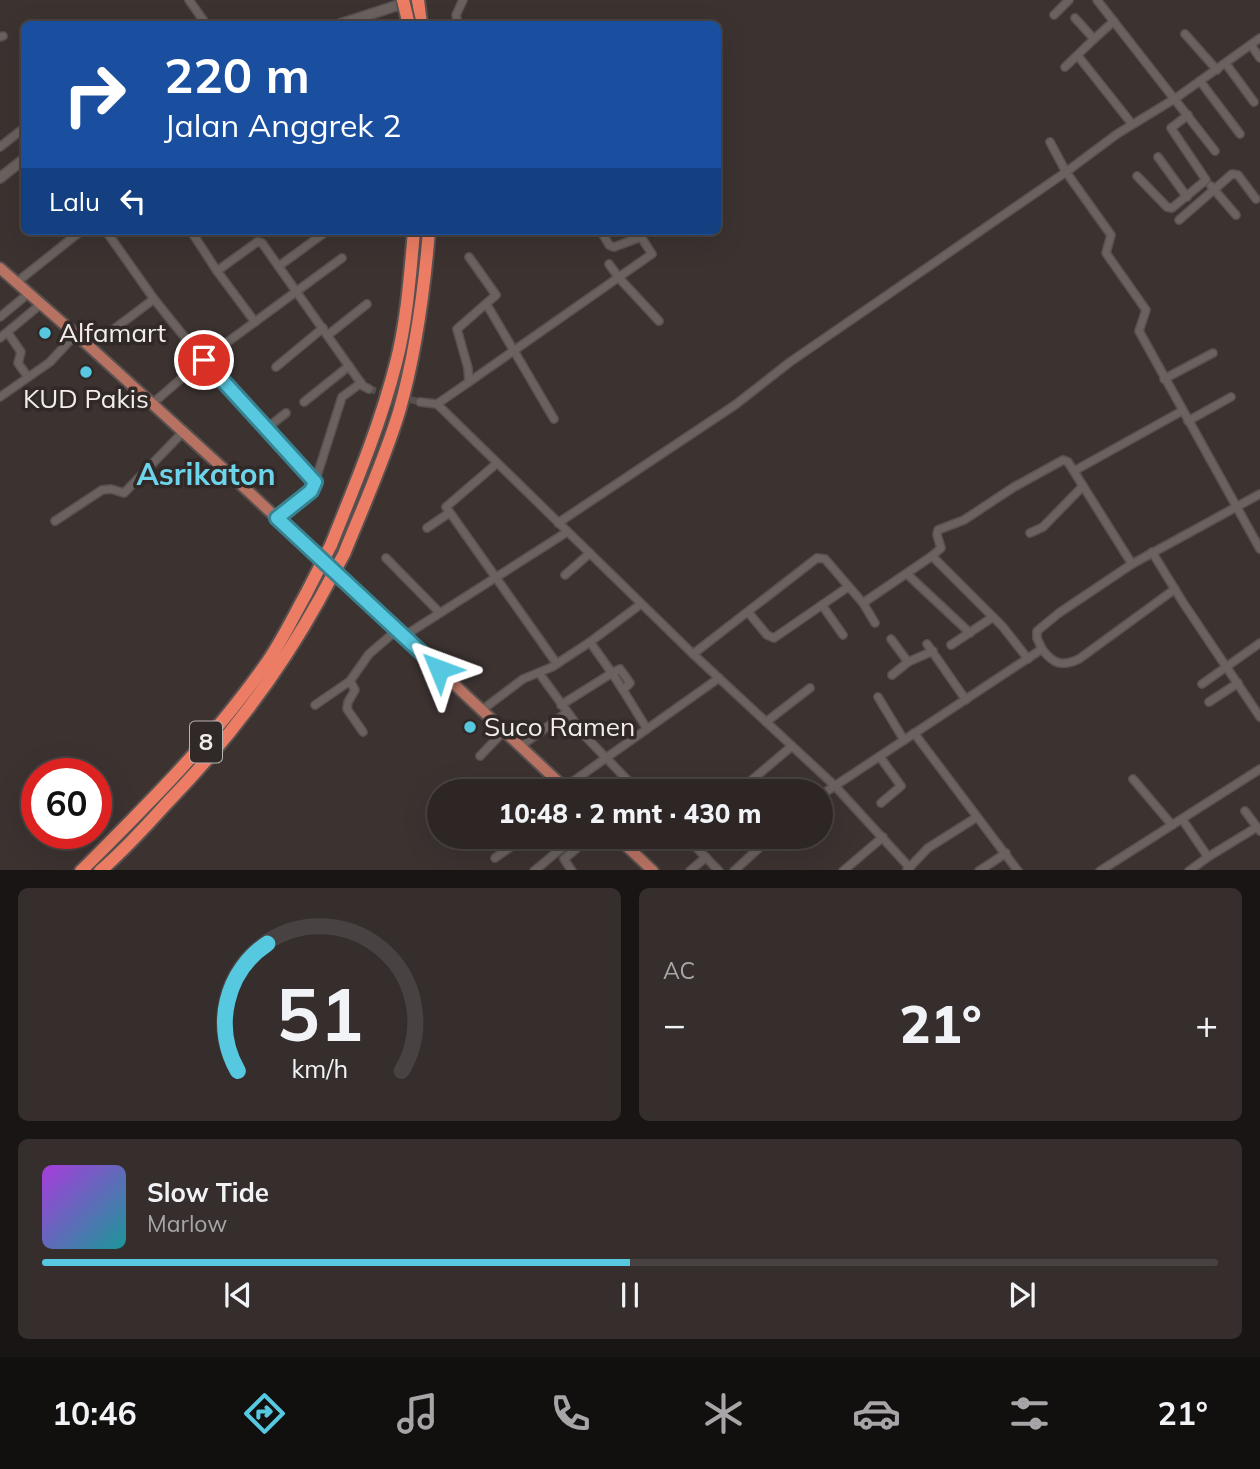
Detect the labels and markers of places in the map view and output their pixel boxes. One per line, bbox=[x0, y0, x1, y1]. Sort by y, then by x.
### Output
place label: Alfamart bbox=[59, 316, 166, 349]
marker: Alfamart bbox=[37, 325, 53, 341]
pin bbox=[174, 330, 234, 390]
marker: KUD Pakis bbox=[78, 364, 94, 380]
place label: KUD Pakis bbox=[23, 382, 149, 415]
place label: Suco Ramen bbox=[484, 710, 635, 743]
marker: Suco Ramen bbox=[462, 719, 478, 735]

